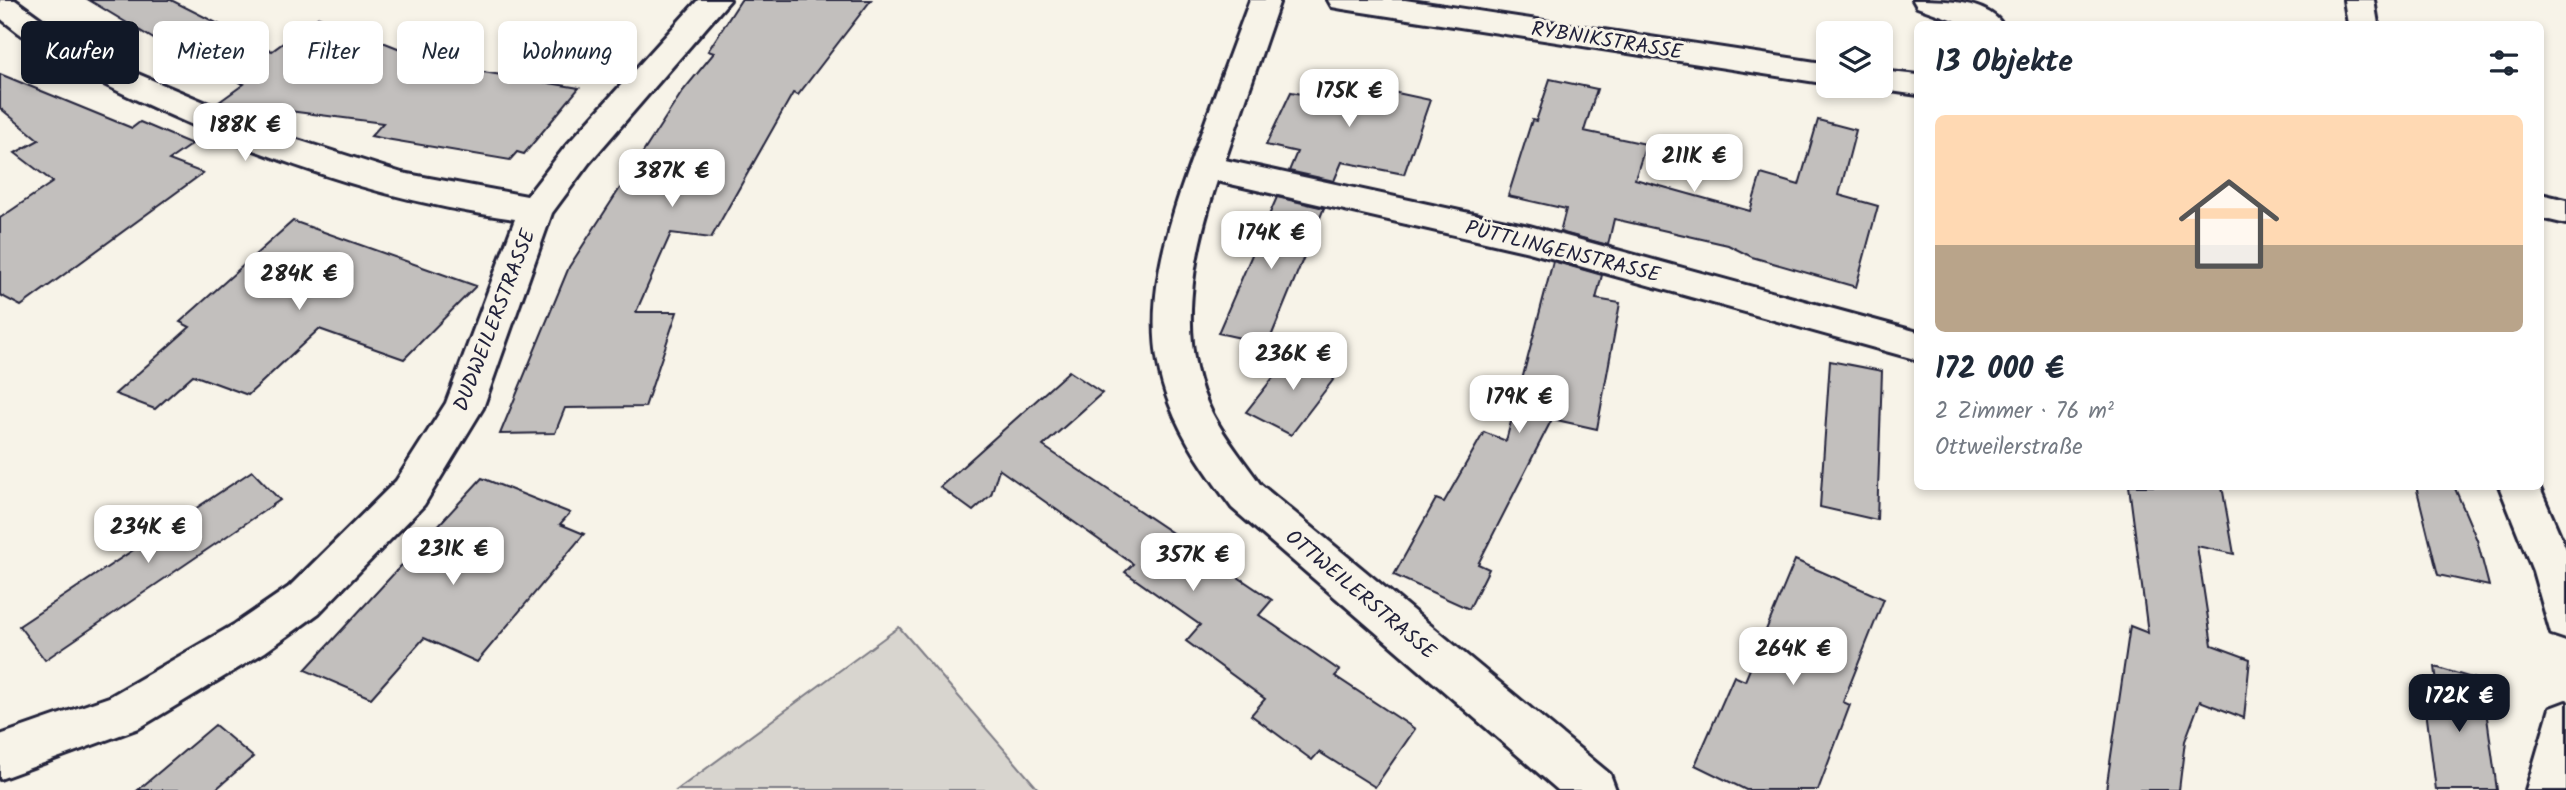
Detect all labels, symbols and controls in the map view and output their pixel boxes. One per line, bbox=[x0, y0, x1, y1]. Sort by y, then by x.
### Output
street label: RYBNIKSTRASSE bbox=[1529, 13, 1686, 70]
chip: Kaufen bbox=[21, 21, 139, 84]
chip: Mieten bbox=[153, 21, 269, 84]
chip: Filter bbox=[283, 21, 383, 84]
chip: Neu bbox=[397, 21, 484, 84]
chip: Wohnung bbox=[498, 21, 637, 84]
map controls bbox=[1816, 21, 1893, 98]
button: layers bbox=[1816, 21, 1893, 98]
text: 13 Objekte bbox=[1935, 39, 2073, 87]
icon: filters bbox=[2485, 44, 2523, 82]
pin: 175K € bbox=[1292, 69, 1406, 129]
text: 175K € bbox=[1316, 74, 1382, 110]
pin: 188K € bbox=[188, 104, 302, 163]
text: 188K € bbox=[209, 108, 281, 144]
pin: 211K € bbox=[1637, 134, 1751, 194]
text: 211K € bbox=[1662, 139, 1726, 175]
pin: 387K € bbox=[615, 150, 729, 209]
text: 387K € bbox=[635, 154, 709, 190]
icon: home bbox=[2166, 161, 2292, 287]
pin: 174K € bbox=[1214, 212, 1328, 271]
street label: PÜTTLINGENSTRASSE bbox=[1462, 212, 1664, 293]
text: 174K € bbox=[1237, 216, 1305, 252]
street label: DUDWEILERSTRASSE bbox=[445, 224, 546, 416]
pin: 284K € bbox=[242, 252, 356, 312]
text: 284K € bbox=[261, 257, 337, 293]
pin: 236K € bbox=[1236, 332, 1350, 392]
text: 236K € bbox=[1255, 337, 1331, 373]
text: 172 000 € bbox=[1935, 346, 2064, 394]
pin: 179K € bbox=[1462, 376, 1576, 435]
text: 179K € bbox=[1486, 380, 1552, 416]
text: 2 Zimmer · 76 m² bbox=[1935, 394, 2114, 430]
text: Ottweilerstraße bbox=[1935, 430, 2083, 466]
pin: 234K € bbox=[91, 505, 205, 565]
text: 234K € bbox=[110, 510, 186, 546]
street label: OTTWEILERSTRASSE bbox=[1277, 522, 1443, 669]
pin: 231K € bbox=[396, 528, 510, 587]
text: 231K € bbox=[418, 532, 488, 568]
pin: 357K € bbox=[1136, 534, 1250, 593]
text: 357K € bbox=[1157, 538, 1229, 574]
pin: 264K € bbox=[1736, 628, 1850, 687]
text: 264K € bbox=[1755, 632, 1831, 668]
pin: 172K € bbox=[2402, 674, 2516, 734]
text: 172K € bbox=[2425, 679, 2493, 715]

